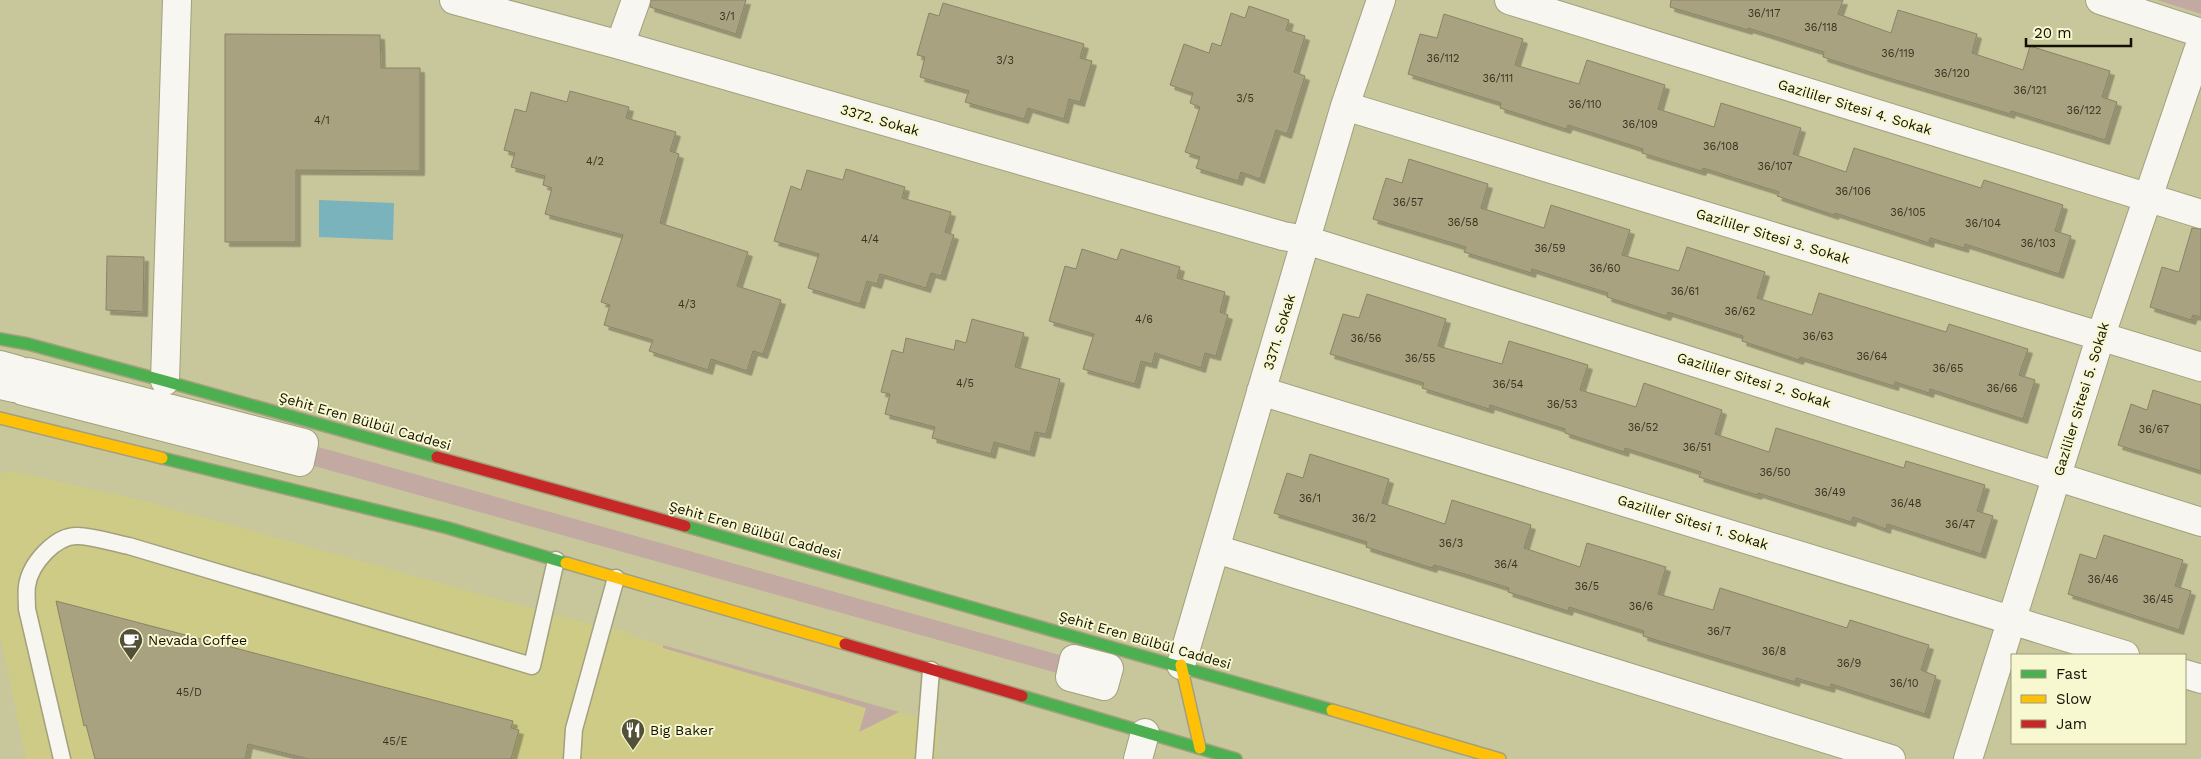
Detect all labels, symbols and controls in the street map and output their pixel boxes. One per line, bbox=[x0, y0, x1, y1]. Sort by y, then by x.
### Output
house number: 36/117 bbox=[1748, 7, 1780, 20]
house number: 3/1 bbox=[719, 10, 735, 23]
scale bar bbox=[2026, 15, 2131, 47]
house number: 36/118 bbox=[1804, 21, 1838, 34]
text: 20 m bbox=[2034, 24, 2072, 42]
house number: 36/119 bbox=[1881, 47, 1915, 60]
house number: 36/112 bbox=[1427, 52, 1459, 65]
house number: 3/3 bbox=[996, 54, 1014, 67]
house number: 36/120 bbox=[1934, 67, 1970, 80]
house number: 36/111 bbox=[1483, 72, 1513, 85]
street label: Gazililer Sitesi 4. Sokak bbox=[1776, 76, 1934, 138]
house number: 36/121 bbox=[2014, 84, 2046, 97]
house number: 3/5 bbox=[1236, 92, 1254, 105]
house number: 36/110 bbox=[1568, 98, 1602, 111]
street label: 3372. Sokak bbox=[839, 101, 921, 139]
house number: 36/122 bbox=[2066, 104, 2102, 117]
house number: 4/1 bbox=[314, 114, 330, 127]
house number: 36/109 bbox=[1622, 118, 1658, 131]
house number: 36/108 bbox=[1703, 140, 1739, 153]
house number: 4/2 bbox=[586, 155, 604, 168]
house number: 36/107 bbox=[1758, 160, 1793, 173]
house number: 36/106 bbox=[1835, 185, 1871, 198]
house number: 36/57 bbox=[1393, 196, 1423, 209]
street label: Gazililer Sitesi 3. Sokak bbox=[1694, 205, 1852, 267]
house number: 36/105 bbox=[1890, 206, 1926, 219]
house number: 36/58 bbox=[1447, 216, 1479, 229]
house number: 36/104 bbox=[1965, 217, 2001, 230]
house number: 4/4 bbox=[861, 233, 879, 246]
house number: 36/103 bbox=[2020, 237, 2056, 250]
house number: 36/59 bbox=[1534, 242, 1566, 255]
house number: 36/60 bbox=[1589, 262, 1621, 275]
house number: 36/61 bbox=[1671, 285, 1699, 298]
street label: 3371. Sokak bbox=[1260, 292, 1298, 372]
house number: 4/3 bbox=[678, 298, 696, 311]
house number: 36/62 bbox=[1725, 305, 1755, 318]
house number: 4/6 bbox=[1135, 313, 1153, 326]
street label: Gazililer Sitesi 5. Sokak bbox=[2050, 320, 2112, 478]
house number: 36/63 bbox=[1803, 330, 1833, 343]
house number: 36/56 bbox=[1351, 332, 1382, 345]
street label: Gazililer Sitesi 2. Sokak bbox=[1675, 349, 1833, 411]
house number: 36/64 bbox=[1856, 350, 1888, 363]
house number: 36/55 bbox=[1405, 352, 1435, 365]
house number: 36/65 bbox=[1933, 362, 1963, 375]
house number: 4/5 bbox=[956, 377, 974, 390]
house number: 36/54 bbox=[1492, 378, 1524, 391]
house number: 36/66 bbox=[1986, 382, 2018, 395]
street label: Şehit Eren Bülbül Caddesi bbox=[277, 389, 453, 453]
house number: 36/53 bbox=[1547, 398, 1577, 411]
house number: 36/52 bbox=[1628, 421, 1658, 434]
house number: 36/67 bbox=[2139, 423, 2169, 436]
house number: 36/51 bbox=[1683, 441, 1711, 454]
house number: 36/50 bbox=[1759, 466, 1791, 479]
house number: 36/49 bbox=[1815, 486, 1846, 499]
street label: Gazililer Sitesi 1. Sokak bbox=[1616, 491, 1770, 553]
house number: 36/1 bbox=[1299, 492, 1321, 505]
house number: 36/48 bbox=[1891, 497, 1922, 510]
street label: Şehit Eren Bülbül Caddesi bbox=[667, 498, 843, 562]
house number: 36/2 bbox=[1352, 512, 1376, 525]
house number: 36/47 bbox=[1945, 518, 1975, 531]
house number: 36/3 bbox=[1439, 537, 1463, 550]
house number: 36/4 bbox=[1494, 558, 1518, 571]
house number: 36/46 bbox=[2088, 573, 2119, 586]
house number: 36/5 bbox=[1575, 580, 1599, 593]
house number: 36/45 bbox=[2143, 593, 2173, 606]
house number: 36/6 bbox=[1629, 600, 1654, 613]
street label: Şehit Eren Bülbül Caddesi bbox=[1057, 608, 1233, 672]
house number: 36/7 bbox=[1707, 625, 1731, 638]
cafe icon: Nevada Coffee bbox=[118, 627, 144, 661]
place label: Nevada Coffee bbox=[148, 632, 247, 648]
house number: 36/8 bbox=[1762, 645, 1786, 658]
legend bbox=[2011, 654, 2186, 744]
house number: 36/9 bbox=[1837, 657, 1862, 670]
text: Fast bbox=[2056, 665, 2088, 683]
house number: 36/10 bbox=[1889, 677, 1919, 690]
house number: 45/D bbox=[176, 686, 202, 699]
text: Slow bbox=[2056, 690, 2092, 708]
text: Jam bbox=[2056, 715, 2087, 733]
restaurant icon: Big Baker bbox=[620, 717, 646, 751]
place label: Big Baker bbox=[650, 722, 714, 738]
house number: 45/E bbox=[383, 735, 407, 748]

